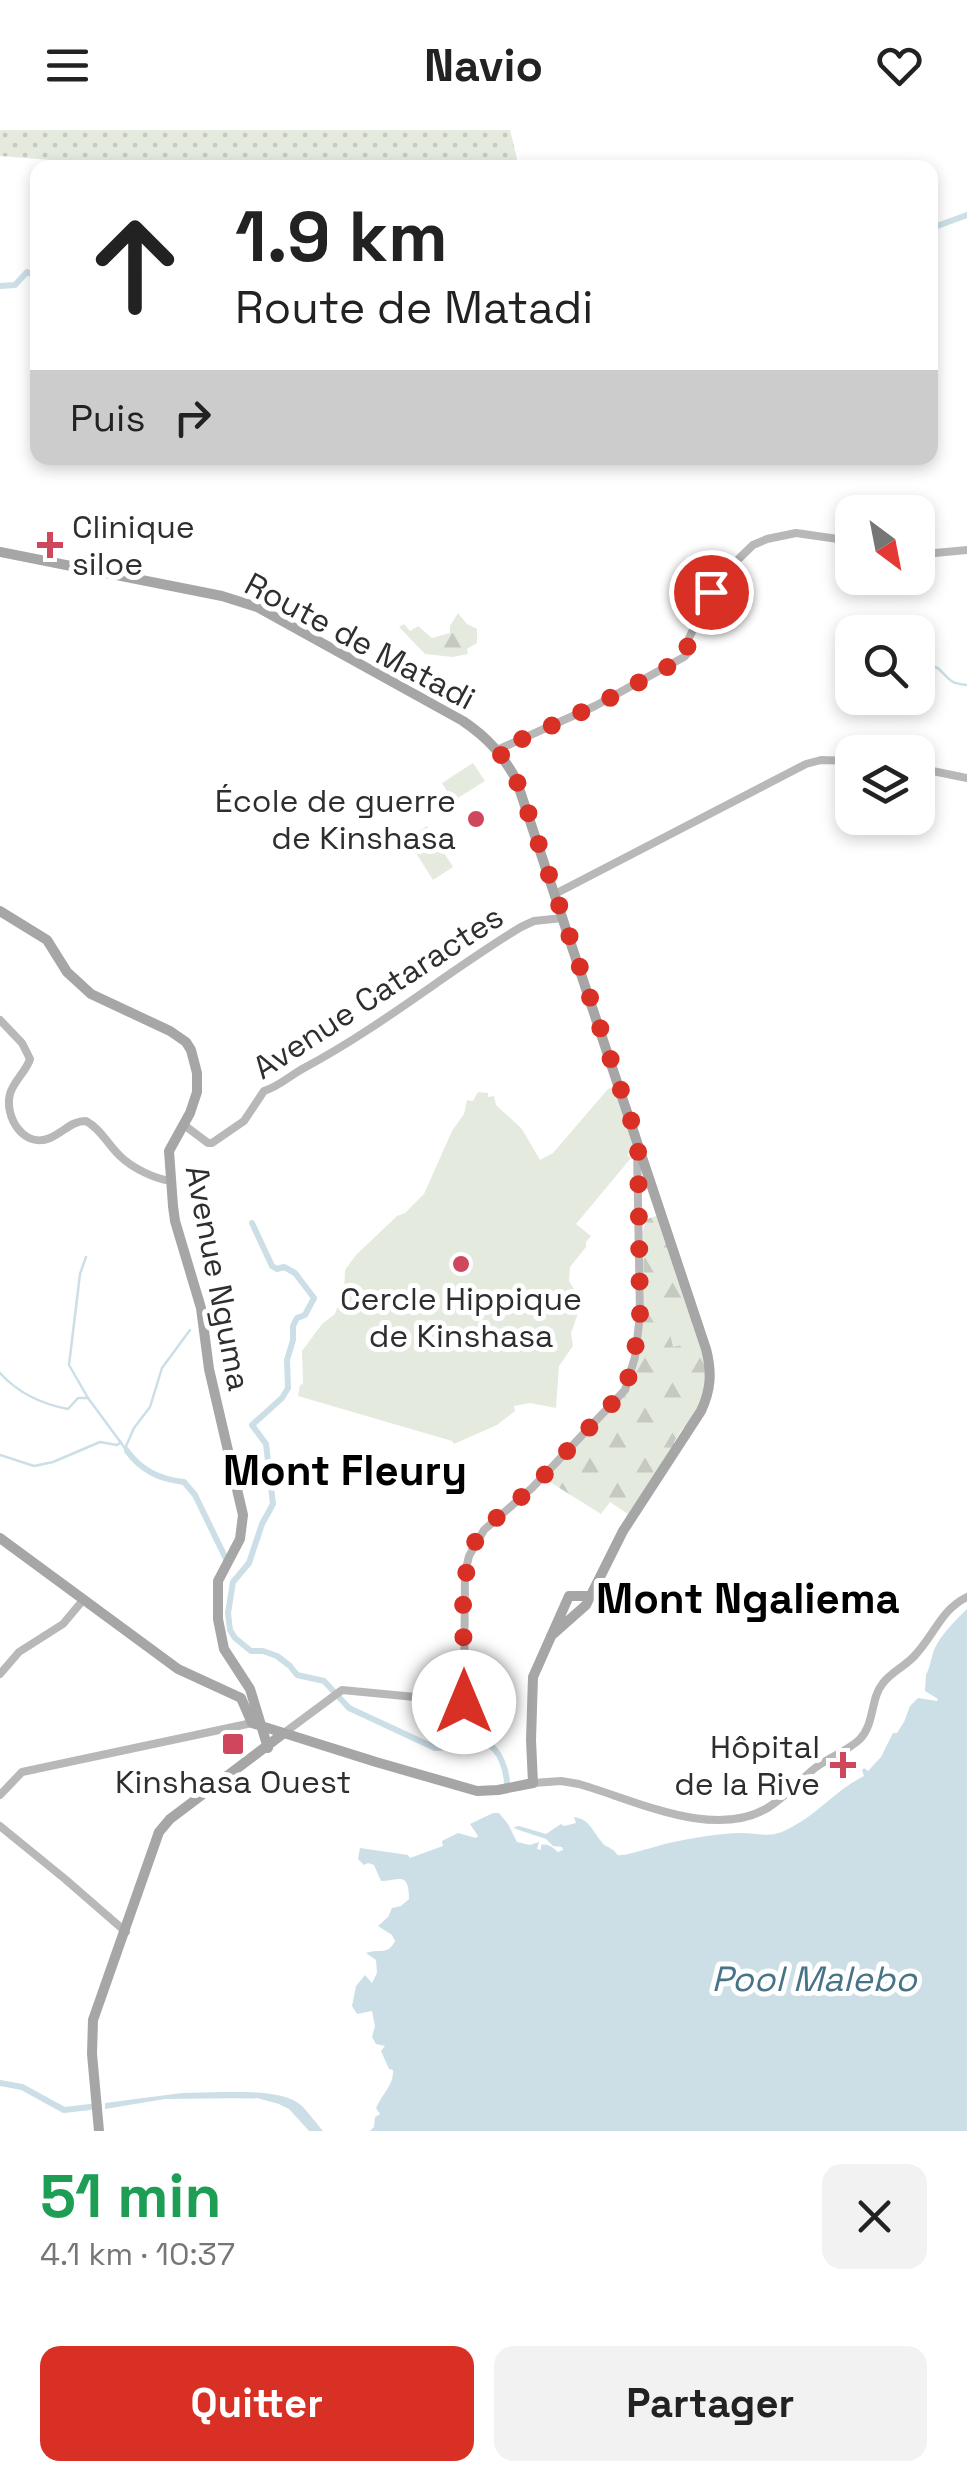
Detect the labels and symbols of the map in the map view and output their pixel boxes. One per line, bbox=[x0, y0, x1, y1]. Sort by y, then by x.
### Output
north arrow bbox=[835, 495, 935, 595]
place label: Clinique siloe bbox=[72, 507, 195, 584]
marker: Clinique siloe bbox=[37, 532, 63, 558]
pin bbox=[669, 550, 754, 635]
street label: Route de Matadi bbox=[238, 564, 482, 718]
place label: École de guerre de Kinshasa bbox=[215, 781, 456, 858]
marker: École de guerre de Kinshasa bbox=[465, 808, 487, 830]
street label: Avenue Cataractes bbox=[245, 896, 511, 1088]
street label: Avenue Nguma bbox=[177, 1162, 259, 1394]
marker: Cercle Hippique de Kinshasa bbox=[450, 1253, 472, 1275]
place label: Cercle Hippique de Kinshasa bbox=[340, 1279, 582, 1356]
district label: Mont Fleury bbox=[223, 1444, 467, 1497]
district label: Mont Ngaliema bbox=[596, 1572, 900, 1625]
position arrow bbox=[412, 1650, 516, 1754]
place label: Hôpital de la Rive bbox=[674, 1727, 820, 1804]
marker: Kinshasa Ouest bbox=[220, 1731, 246, 1757]
marker: Hôpital de la Rive bbox=[830, 1752, 856, 1778]
place label: Kinshasa Ouest bbox=[115, 1762, 351, 1802]
water label: Pool Malebo bbox=[711, 1957, 918, 2001]

